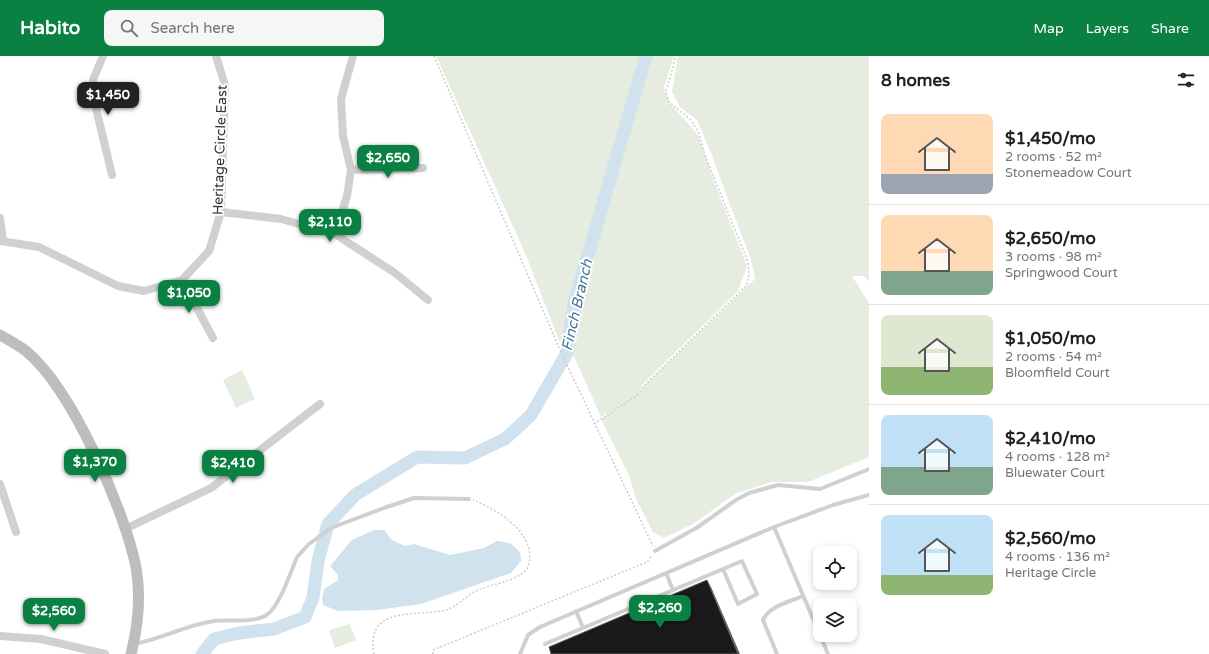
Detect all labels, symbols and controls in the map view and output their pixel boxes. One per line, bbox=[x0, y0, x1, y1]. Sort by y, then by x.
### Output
search box bbox=[104, 10, 384, 46]
text: Habito bbox=[20, 17, 80, 39]
icon: search bbox=[118, 17, 140, 39]
text: Search here bbox=[150, 19, 235, 37]
text: Map bbox=[1034, 20, 1064, 37]
text: Layers bbox=[1086, 20, 1129, 37]
text: Share bbox=[1151, 20, 1189, 37]
icon: filters bbox=[1175, 69, 1197, 91]
text: 8 homes bbox=[881, 70, 950, 91]
pin: $1,450 bbox=[75, 82, 141, 116]
street label: Heritage Circle East bbox=[209, 84, 231, 215]
text: $1,450 bbox=[86, 87, 130, 103]
text: $1,450/mo bbox=[1005, 128, 1095, 149]
icon: home bbox=[913, 130, 961, 178]
pin: $2,650 bbox=[355, 145, 421, 179]
text: 2 rooms · 52 m² bbox=[1005, 149, 1102, 165]
text: $2,650 bbox=[366, 150, 410, 166]
text: Stonemeadow Court bbox=[1005, 165, 1132, 181]
pin: $2,110 bbox=[297, 209, 363, 243]
text: $2,110 bbox=[308, 214, 352, 230]
text: $2,650/mo bbox=[1005, 228, 1096, 249]
icon: home bbox=[913, 231, 961, 279]
text: 3 rooms · 98 m² bbox=[1005, 249, 1102, 265]
water label: Finch Branch bbox=[558, 257, 596, 353]
text: Springwood Court bbox=[1005, 265, 1118, 281]
pin: $1,050 bbox=[156, 280, 222, 314]
text: $1,050 bbox=[167, 285, 211, 301]
text: $1,050/mo bbox=[1005, 328, 1096, 349]
icon: home bbox=[913, 331, 961, 379]
text: 2 rooms · 54 m² bbox=[1005, 349, 1102, 365]
text: Bloomfield Court bbox=[1005, 365, 1110, 381]
text: $2,410/mo bbox=[1005, 428, 1095, 449]
icon: home bbox=[913, 431, 961, 479]
pin: $1,370 bbox=[62, 449, 128, 483]
text: 4 rooms · 128 m² bbox=[1005, 449, 1110, 465]
pin: $2,410 bbox=[200, 450, 266, 484]
text: $1,370 bbox=[73, 454, 117, 470]
text: $2,410 bbox=[211, 455, 255, 471]
text: Bluewater Court bbox=[1005, 465, 1105, 481]
text: $2,560/mo bbox=[1005, 528, 1096, 549]
icon: home bbox=[913, 531, 961, 579]
map controls bbox=[813, 546, 857, 642]
button: locate bbox=[813, 546, 857, 590]
text: 4 rooms · 136 m² bbox=[1005, 549, 1110, 565]
text: Heritage Circle bbox=[1005, 565, 1096, 581]
pin: $2,260 bbox=[627, 595, 693, 629]
pin: $2,560 bbox=[21, 598, 87, 632]
button: layers bbox=[813, 598, 857, 642]
text: $2,260 bbox=[638, 600, 682, 616]
text: $2,560 bbox=[32, 603, 76, 619]

